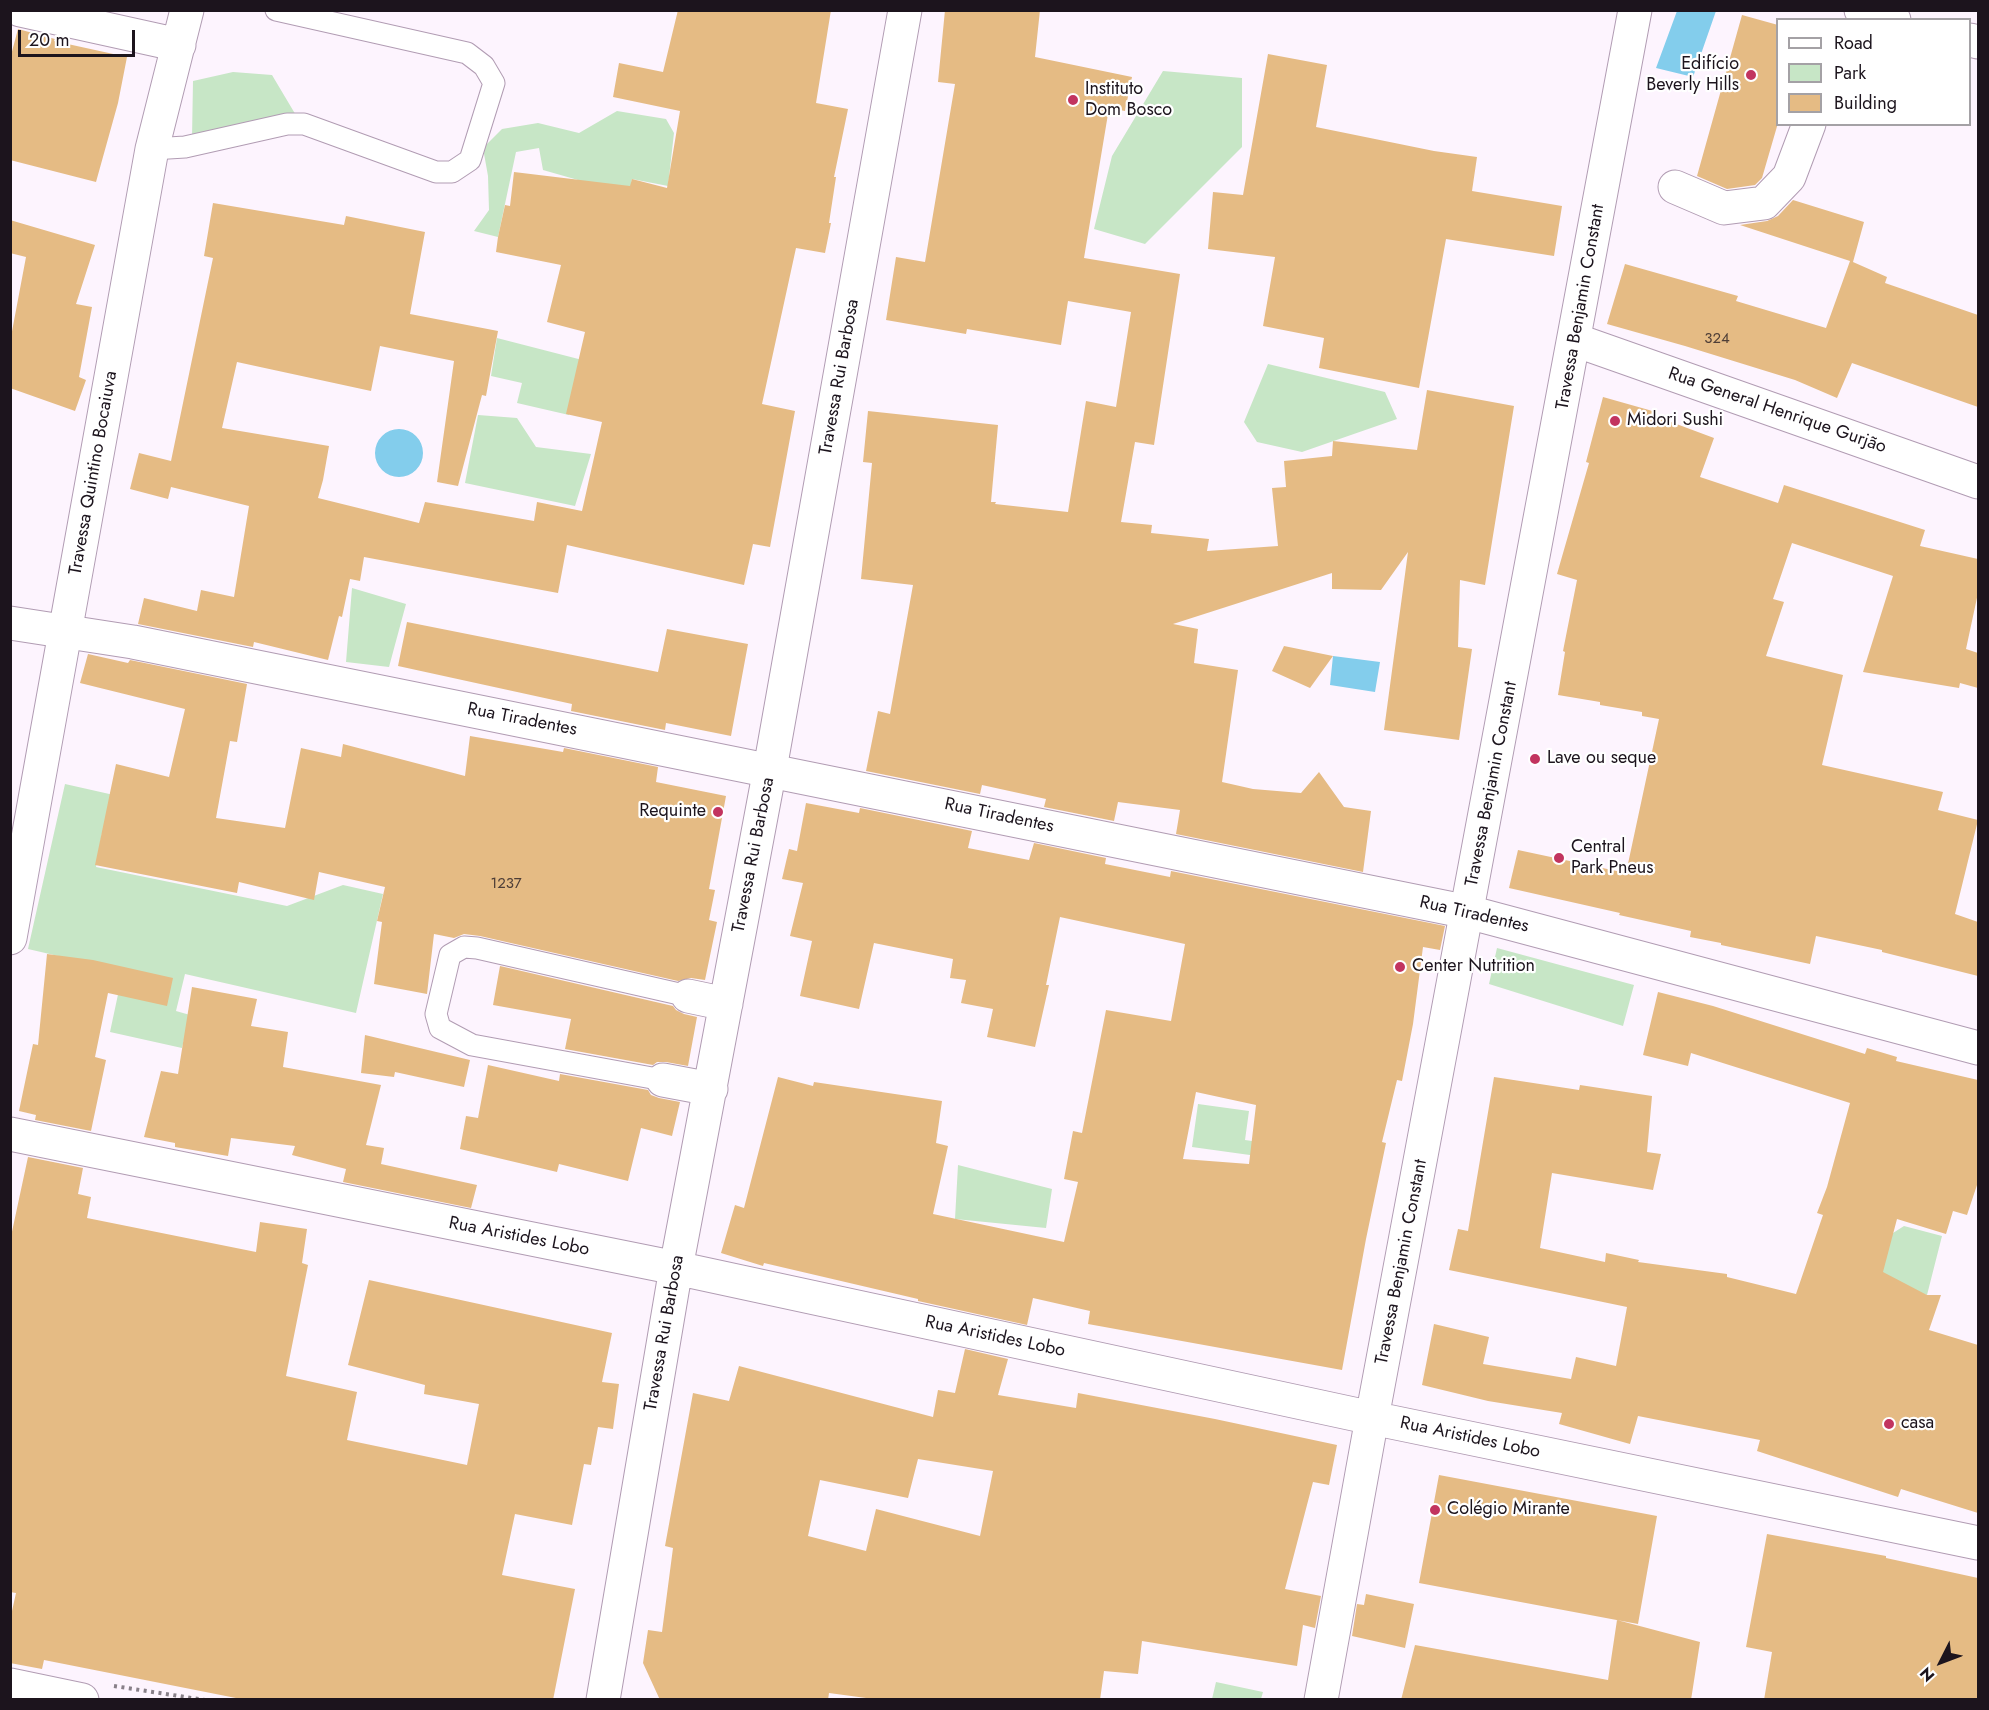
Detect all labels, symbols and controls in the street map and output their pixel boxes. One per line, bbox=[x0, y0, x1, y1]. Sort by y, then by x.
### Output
scale bar bbox=[21, 18, 138, 56]
legend bbox=[1776, 18, 1971, 126]
text: 20 m bbox=[29, 27, 69, 53]
text: Road bbox=[1834, 30, 1873, 56]
place label: Edifício Beverly Hills bbox=[1646, 54, 1739, 97]
text: Park bbox=[1834, 60, 1866, 86]
marker: Edifício Beverly Hills bbox=[1744, 68, 1758, 82]
place label: Instituto Dom Bosco bbox=[1085, 79, 1172, 122]
text: Building bbox=[1834, 90, 1897, 116]
marker: Instituto Dom Bosco bbox=[1066, 93, 1080, 107]
street label: Travessa Benjamin Constant bbox=[1552, 203, 1610, 411]
street label: Travessa Rui Barbosa bbox=[816, 298, 864, 456]
house number: 324 bbox=[1704, 330, 1730, 348]
street label: Rua General Henrique Gurjão bbox=[1665, 363, 1889, 459]
street label: Travessa Quintino Bocaiuva bbox=[65, 369, 123, 577]
place label: Midori Sushi bbox=[1627, 410, 1723, 432]
marker: Midori Sushi bbox=[1608, 414, 1622, 428]
street label: Travessa Benjamin Constant bbox=[1462, 680, 1522, 888]
street label: Rua Tiradentes bbox=[465, 699, 579, 741]
place label: Lave ou seque bbox=[1547, 748, 1656, 770]
marker: Lave ou seque bbox=[1528, 752, 1542, 766]
street label: Travessa Rui Barbosa bbox=[728, 776, 780, 934]
street label: Rua Tiradentes bbox=[942, 794, 1056, 838]
place label: Requinte bbox=[639, 801, 706, 823]
marker: Requinte bbox=[711, 805, 725, 819]
place label: Central Park Pneus bbox=[1571, 837, 1653, 880]
marker: Central Park Pneus bbox=[1552, 851, 1566, 865]
house number: 1237 bbox=[490, 875, 522, 893]
street label: Rua Tiradentes bbox=[1417, 892, 1531, 938]
place label: Center Nutrition bbox=[1412, 956, 1535, 978]
marker: Center Nutrition bbox=[1393, 960, 1407, 974]
street label: Travessa Benjamin Constant bbox=[1372, 1158, 1432, 1366]
street label: Rua Aristides Lobo bbox=[447, 1213, 591, 1261]
street label: Travessa Rui Barbosa bbox=[641, 1254, 689, 1412]
street label: Rua Aristides Lobo bbox=[923, 1312, 1067, 1362]
street label: Rua Aristides Lobo bbox=[1398, 1413, 1542, 1463]
place label: casa bbox=[1901, 1413, 1934, 1435]
marker: casa bbox=[1882, 1417, 1896, 1431]
place label: Colégio Mirante bbox=[1447, 1499, 1570, 1521]
marker: Colégio Mirante bbox=[1428, 1503, 1442, 1517]
north arrow bbox=[1911, 1632, 1971, 1692]
text: N bbox=[1914, 1662, 1940, 1687]

